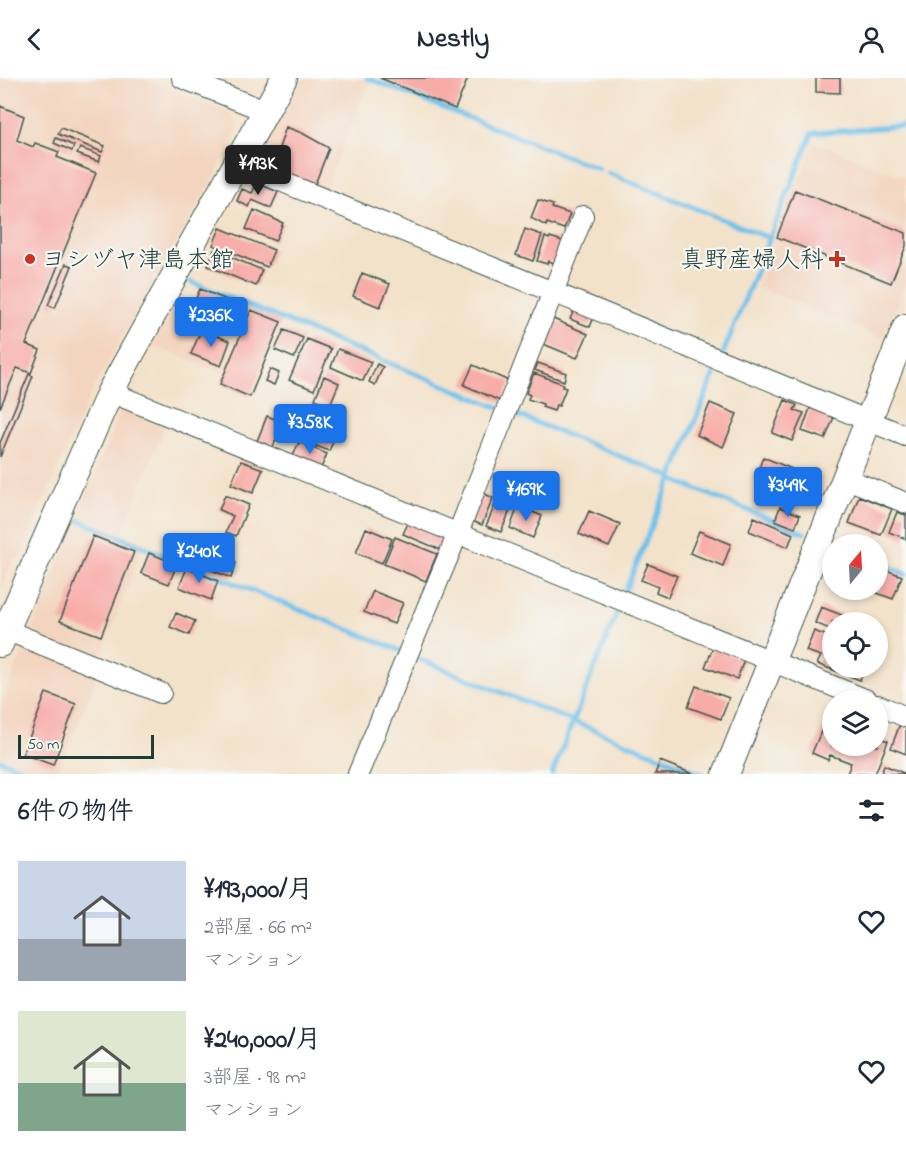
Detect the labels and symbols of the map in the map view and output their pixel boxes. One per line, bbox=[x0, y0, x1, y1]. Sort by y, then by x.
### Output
pin: ¥193K bbox=[216, 145, 300, 196]
place label: ヨシヅヤ津島本館 bbox=[42, 244, 234, 279]
place label: 真野産婦人科 bbox=[680, 244, 824, 279]
marker: 真野産婦人科 bbox=[828, 250, 846, 268]
marker: ヨシヅヤ津島本館 bbox=[23, 252, 37, 266]
pin: ¥236K bbox=[169, 297, 253, 348]
pin: ¥358K bbox=[268, 404, 352, 455]
pin: ¥349K bbox=[746, 467, 830, 518]
pin: ¥169K bbox=[484, 471, 568, 522]
pin: ¥240K bbox=[157, 533, 241, 584]
north arrow bbox=[822, 534, 888, 600]
scale bar bbox=[18, 732, 154, 760]

